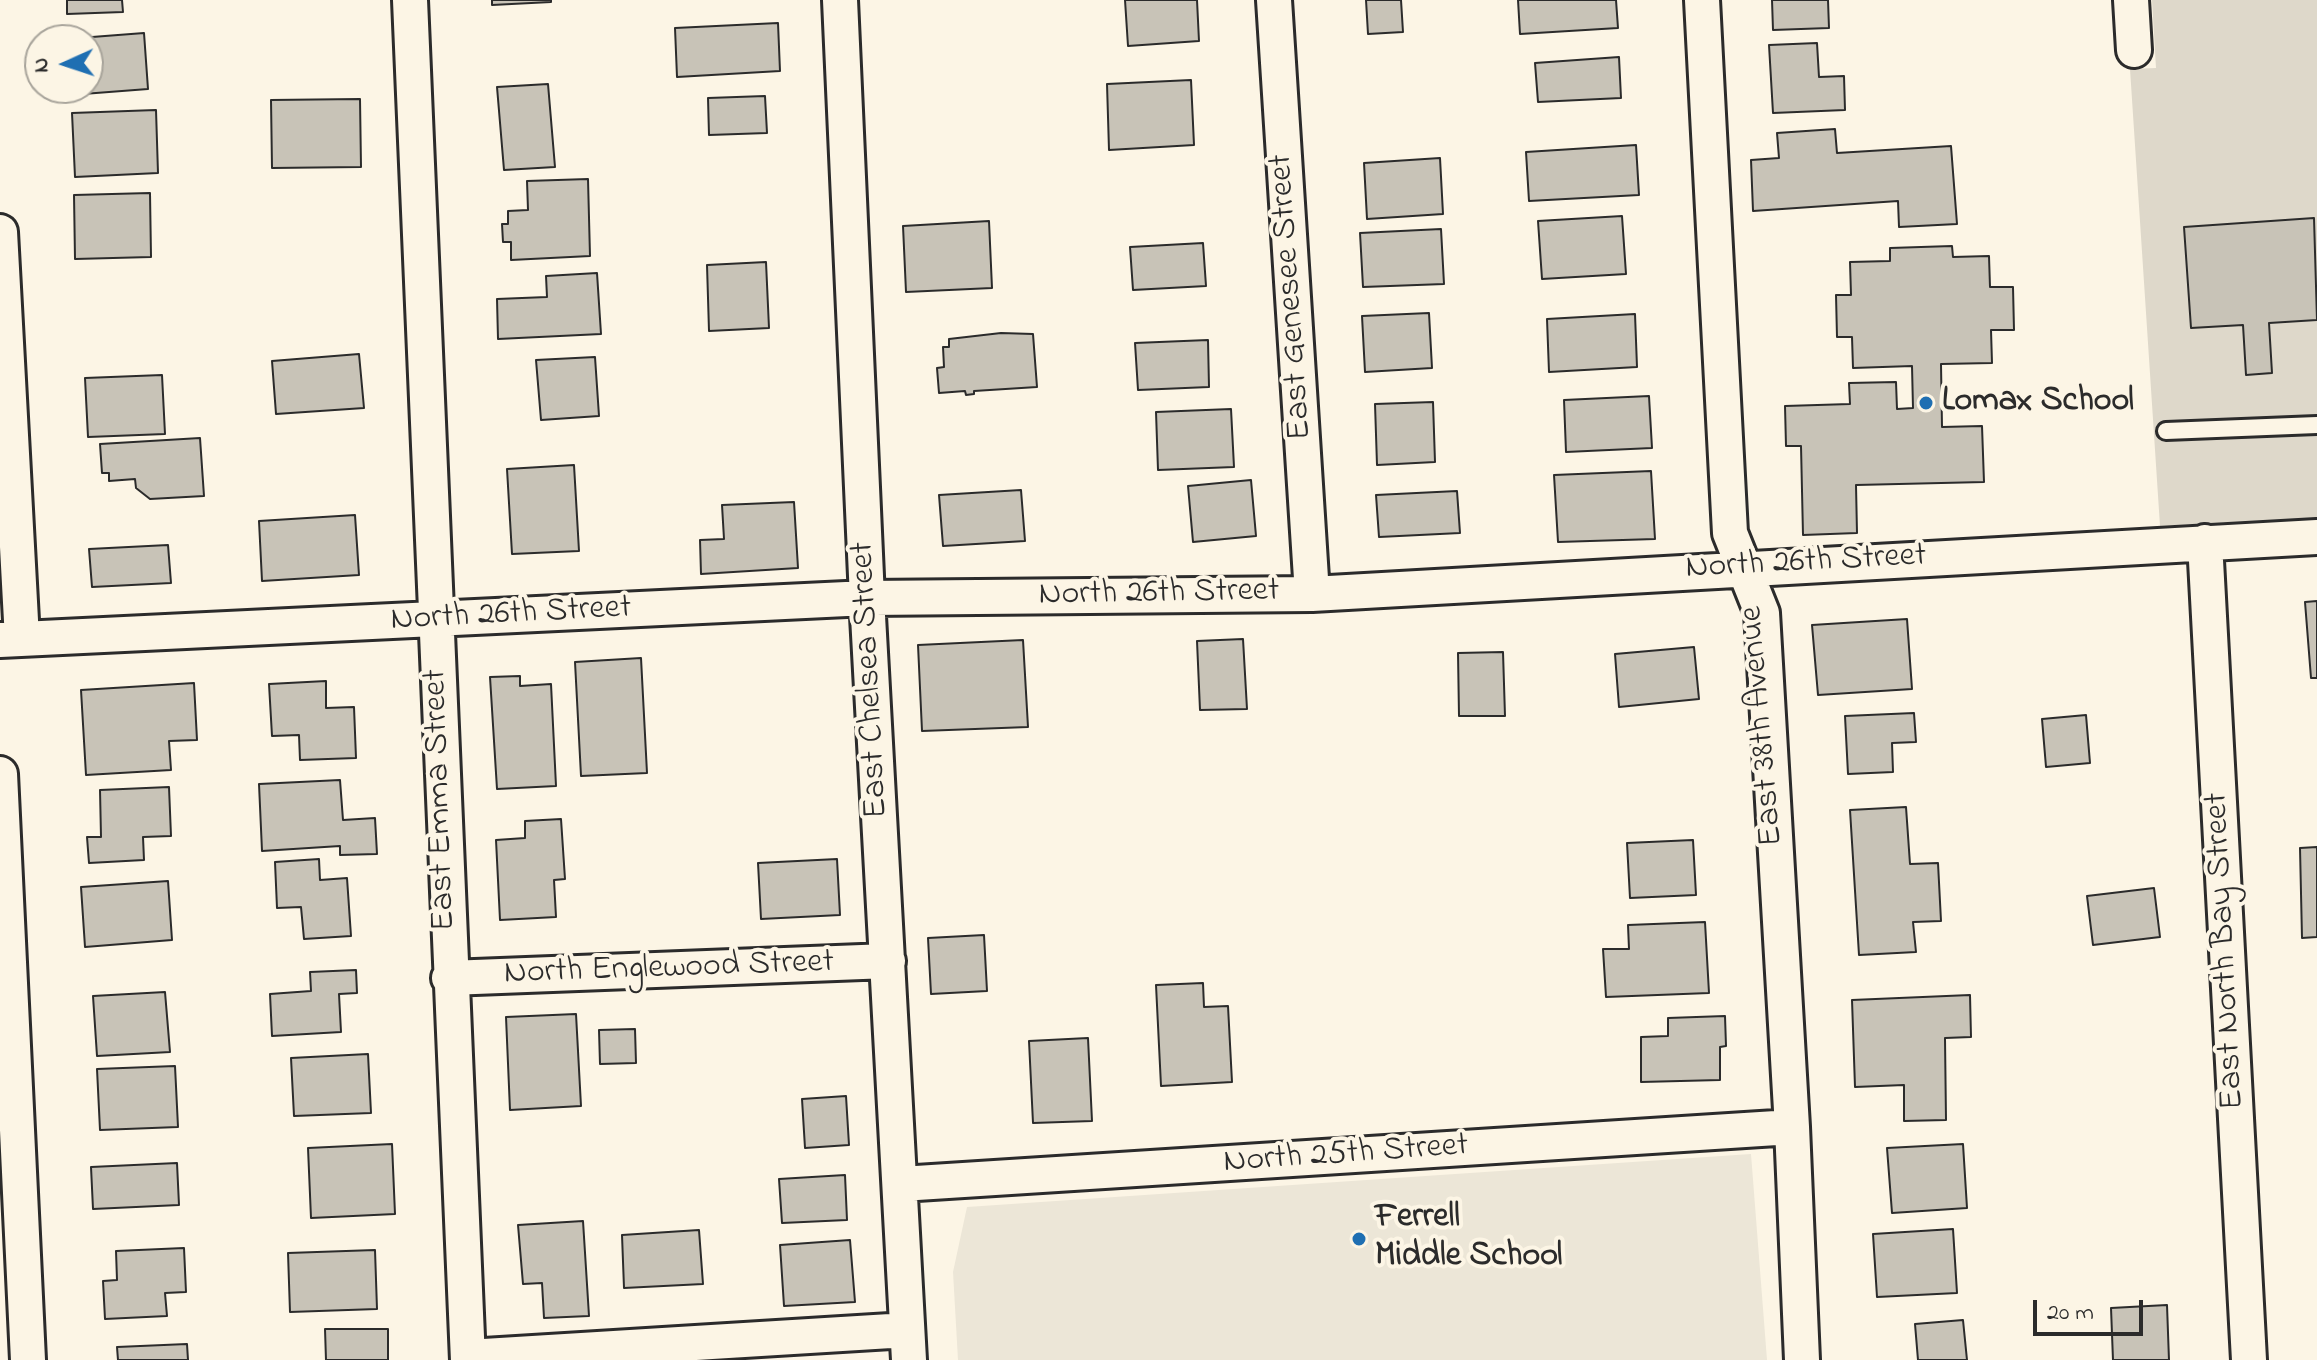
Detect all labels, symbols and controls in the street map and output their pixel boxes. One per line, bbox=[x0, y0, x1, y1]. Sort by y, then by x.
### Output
north arrow bbox=[24, 24, 104, 104]
text: N bbox=[26, 57, 58, 73]
street label: East Genesee Street bbox=[1263, 153, 1323, 441]
place label: Lomax School bbox=[1942, 383, 2134, 423]
marker: Lomax School bbox=[1917, 394, 1935, 412]
street label: North 26th Street bbox=[1685, 537, 1927, 591]
street label: East Chelsea Street bbox=[844, 541, 900, 819]
street label: North 26th Street bbox=[1038, 573, 1280, 617]
street label: North 26th Street bbox=[390, 589, 632, 643]
street label: East 38th Avenue bbox=[1733, 604, 1795, 848]
street label: East Emma Street bbox=[417, 668, 467, 932]
street label: East North Bay Street bbox=[2198, 791, 2256, 1111]
street label: North Englewood Street bbox=[503, 944, 835, 996]
street label: North 25th Street bbox=[1222, 1127, 1470, 1185]
place label: Ferrell Middle School bbox=[1375, 1199, 1563, 1278]
marker: Ferrell Middle School bbox=[1350, 1230, 1368, 1248]
scale bar bbox=[2037, 1284, 2147, 1334]
text: 20 m bbox=[2047, 1296, 2094, 1331]

